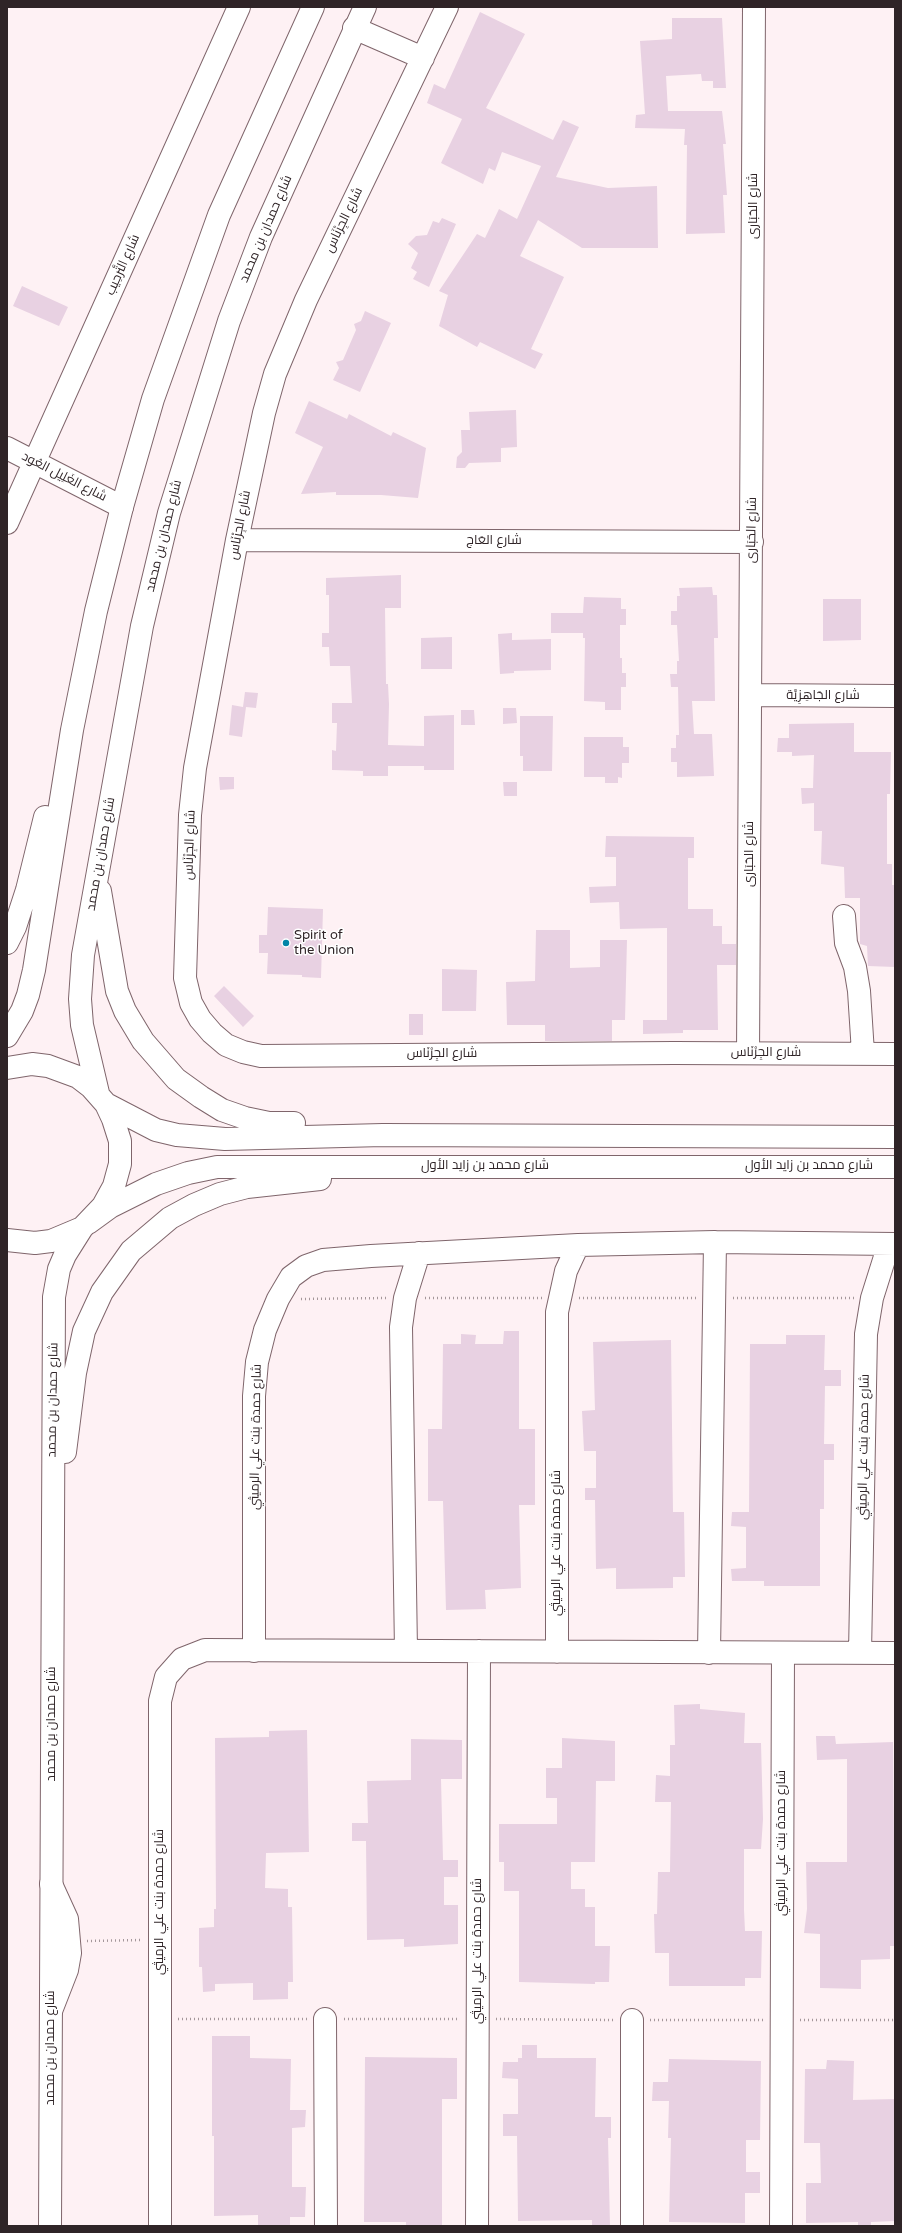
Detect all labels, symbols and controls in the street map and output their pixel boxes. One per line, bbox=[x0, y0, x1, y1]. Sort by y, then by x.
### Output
street label: شارع حمدان بن محمد bbox=[236, 173, 296, 285]
street label: شارع الحَبَارى bbox=[746, 173, 762, 239]
street label: شارع الجِرْنَاس bbox=[322, 185, 366, 255]
street label: شارع التَّرحِيب bbox=[103, 232, 143, 298]
street label: شارع الغَلِيل العُود bbox=[19, 449, 109, 505]
street label: شارع حمدان بن محمد bbox=[143, 478, 185, 594]
street label: شارع الجِرْنَاس bbox=[226, 489, 254, 561]
street label: شارع الحَبَارى bbox=[744, 497, 760, 563]
street label: شارع العَاج bbox=[466, 533, 522, 549]
street label: شارع الجَاهِزِيَّة bbox=[786, 688, 860, 704]
street label: شارع حمدان بن محمد bbox=[83, 796, 119, 912]
street label: شارع الجِرْنَاس bbox=[181, 810, 199, 880]
street label: شارع الحَبَارى bbox=[742, 821, 758, 887]
place label: Spirit of the Union bbox=[294, 928, 354, 959]
marker: Spirit of the Union bbox=[281, 938, 291, 948]
street label: شارع الجِرْنَاس bbox=[731, 1045, 801, 1061]
street label: شارع الجِرْنَاس bbox=[407, 1046, 477, 1062]
street label: شارع محمد بن زايد الأول bbox=[421, 1158, 549, 1174]
street label: شارع محمد بن زايد الأول bbox=[745, 1158, 873, 1174]
street label: شارع حمدان بن محمد bbox=[44, 1342, 62, 1458]
street label: شارع حمدة بنت علي الرميثي bbox=[247, 1364, 265, 1510]
street label: شارع حمدة بنت علي الرميثي bbox=[855, 1374, 873, 1520]
street label: شارع حمدة بنت علي الرميثي bbox=[549, 1470, 565, 1616]
street label: شارع حمدان بن محمد bbox=[44, 1667, 60, 1781]
street label: شارع حمدة بنت علي الرميثي bbox=[774, 1770, 790, 1916]
street label: شارع حمدة بنت علي الرميثي bbox=[152, 1829, 168, 1975]
street label: شارع حمدة بنت علي الرميثي bbox=[470, 1878, 486, 2024]
street label: شارع حمدان بن محمد bbox=[43, 1991, 59, 2105]

